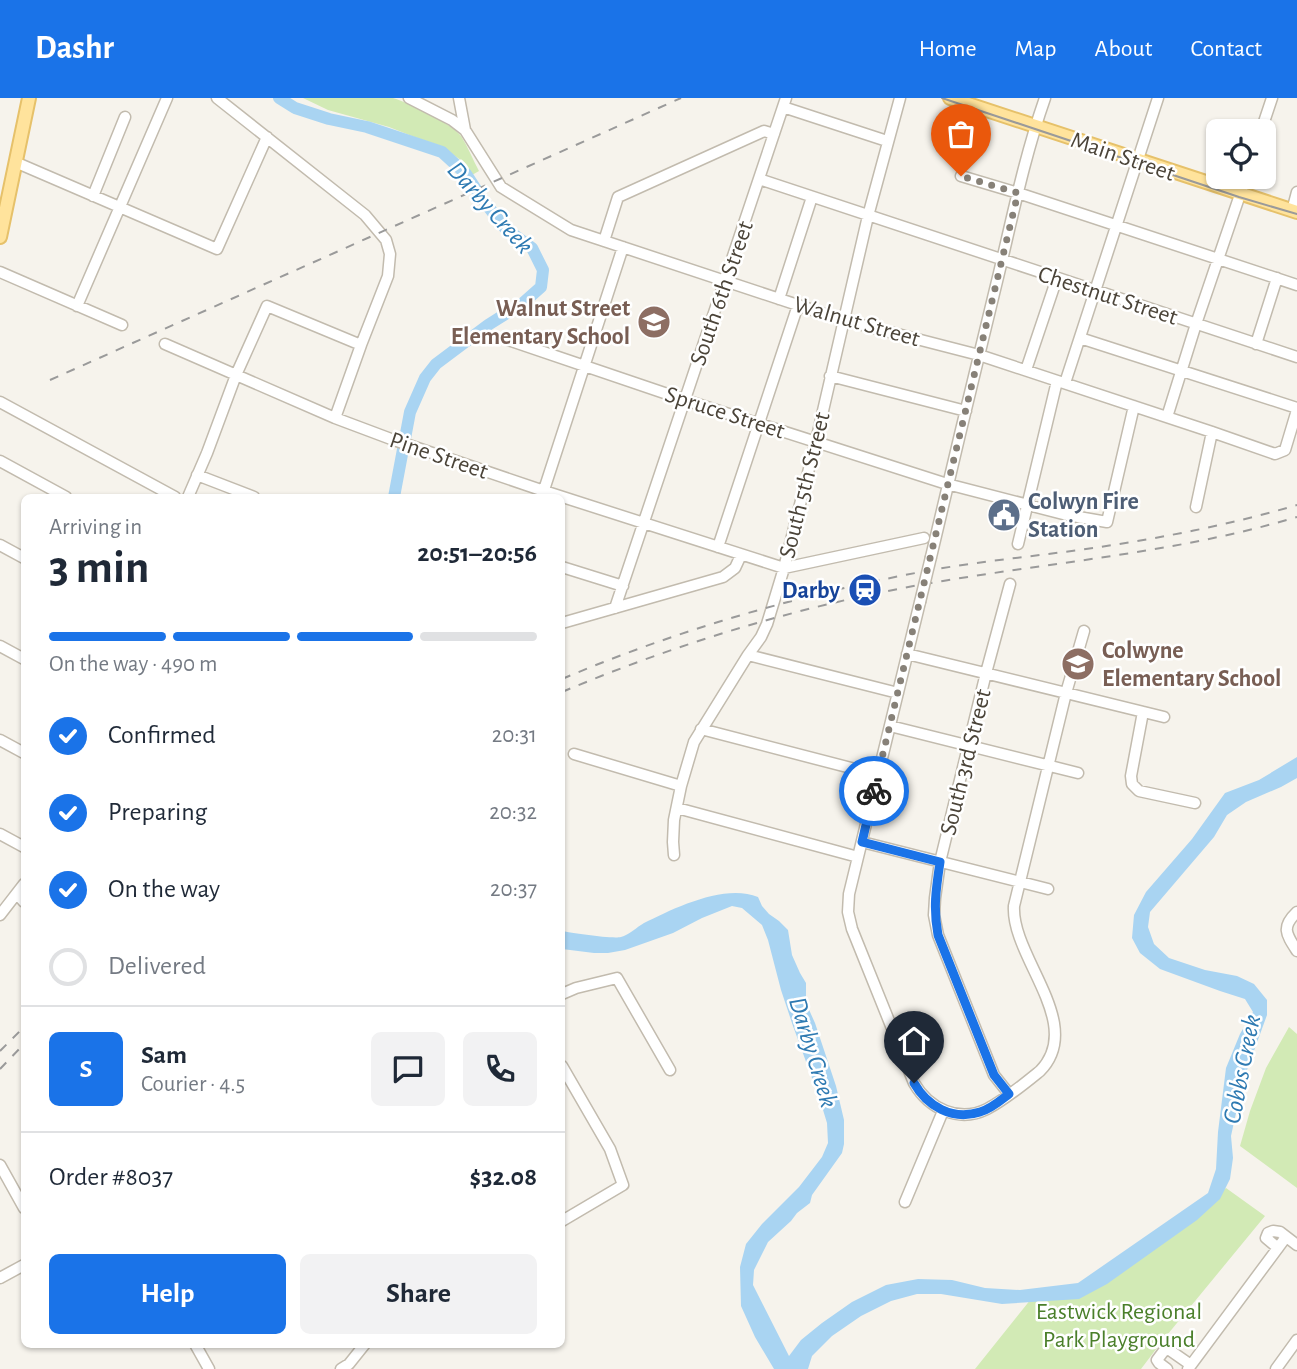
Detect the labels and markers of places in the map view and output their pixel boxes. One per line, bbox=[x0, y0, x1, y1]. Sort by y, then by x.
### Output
pin bbox=[931, 104, 991, 176]
place label: Walnut Street Elementary School bbox=[451, 297, 630, 349]
school or university icon: Walnut Street Elementary School bbox=[635, 303, 673, 341]
place label: Colwyn Fire Station bbox=[1028, 490, 1139, 542]
public building icon: Colwyn Fire Station bbox=[985, 496, 1023, 534]
station icon: Darby bbox=[846, 571, 884, 609]
place label: Darby bbox=[782, 579, 840, 603]
place label: Colwyne Elementary School bbox=[1102, 639, 1281, 691]
school or university icon: Colwyne Elementary School bbox=[1059, 645, 1097, 683]
pin bbox=[884, 1011, 944, 1083]

